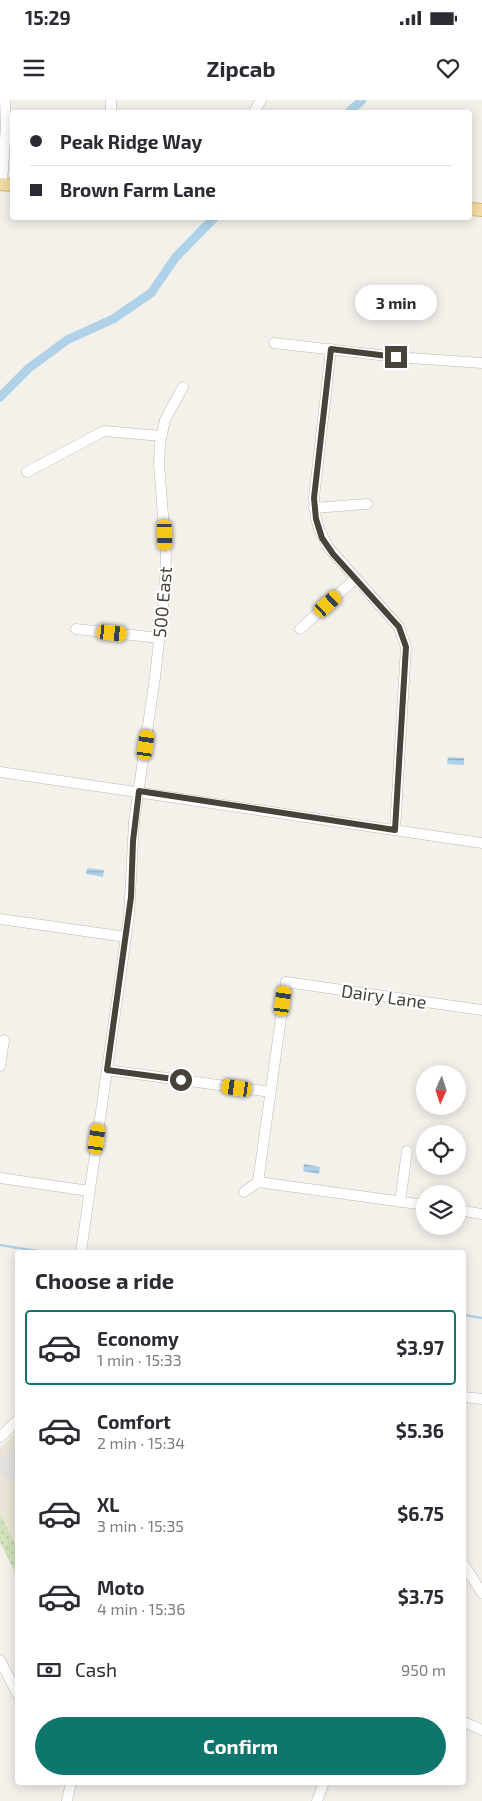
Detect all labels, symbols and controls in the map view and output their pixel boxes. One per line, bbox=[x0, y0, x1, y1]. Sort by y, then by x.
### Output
text: 15:29 bbox=[25, 6, 71, 29]
icon: menu bbox=[20, 54, 48, 82]
icon: heart bbox=[434, 54, 462, 82]
text: Zipcab bbox=[207, 55, 275, 81]
text: Peak Ridge Way bbox=[60, 130, 202, 153]
text: Brown Farm Lane bbox=[60, 178, 216, 201]
callout: 3 min bbox=[355, 284, 437, 320]
text: 3 min bbox=[376, 293, 416, 312]
route end bbox=[385, 346, 407, 368]
car bbox=[156, 520, 173, 550]
street label: 500 East bbox=[148, 565, 176, 638]
car bbox=[311, 588, 344, 620]
car bbox=[96, 624, 127, 642]
car bbox=[136, 729, 155, 761]
street label: Dairy Lane bbox=[340, 979, 428, 1013]
car bbox=[273, 985, 292, 1017]
north arrow bbox=[416, 1065, 466, 1115]
map controls bbox=[416, 1065, 466, 1235]
route start bbox=[170, 1069, 192, 1091]
car bbox=[221, 1078, 252, 1098]
car bbox=[87, 1123, 106, 1155]
button: locate bbox=[416, 1125, 466, 1175]
button: layers bbox=[416, 1185, 466, 1235]
text: Choose a ride bbox=[35, 1267, 174, 1293]
icon: car bbox=[37, 1325, 82, 1370]
text: Economy bbox=[97, 1327, 179, 1350]
text: $3.97 bbox=[396, 1336, 444, 1359]
text: 1 min · 15:33 bbox=[97, 1350, 182, 1369]
icon: car bbox=[37, 1408, 82, 1453]
text: Comfort bbox=[97, 1410, 171, 1433]
text: $5.36 bbox=[396, 1419, 444, 1442]
text: 2 min · 15:34 bbox=[97, 1433, 185, 1452]
icon: car bbox=[37, 1491, 82, 1536]
text: XL bbox=[97, 1493, 119, 1516]
text: $6.75 bbox=[397, 1502, 444, 1525]
text: 3 min · 15:35 bbox=[97, 1516, 184, 1535]
icon: car bbox=[37, 1574, 82, 1619]
text: Moto bbox=[97, 1576, 145, 1599]
text: $3.75 bbox=[398, 1585, 444, 1608]
text: 4 min · 15:36 bbox=[97, 1599, 185, 1618]
icon: cash bbox=[35, 1656, 63, 1684]
text: Cash bbox=[75, 1658, 117, 1681]
text: 950 m bbox=[401, 1660, 446, 1679]
button: Confirm bbox=[35, 1717, 446, 1775]

